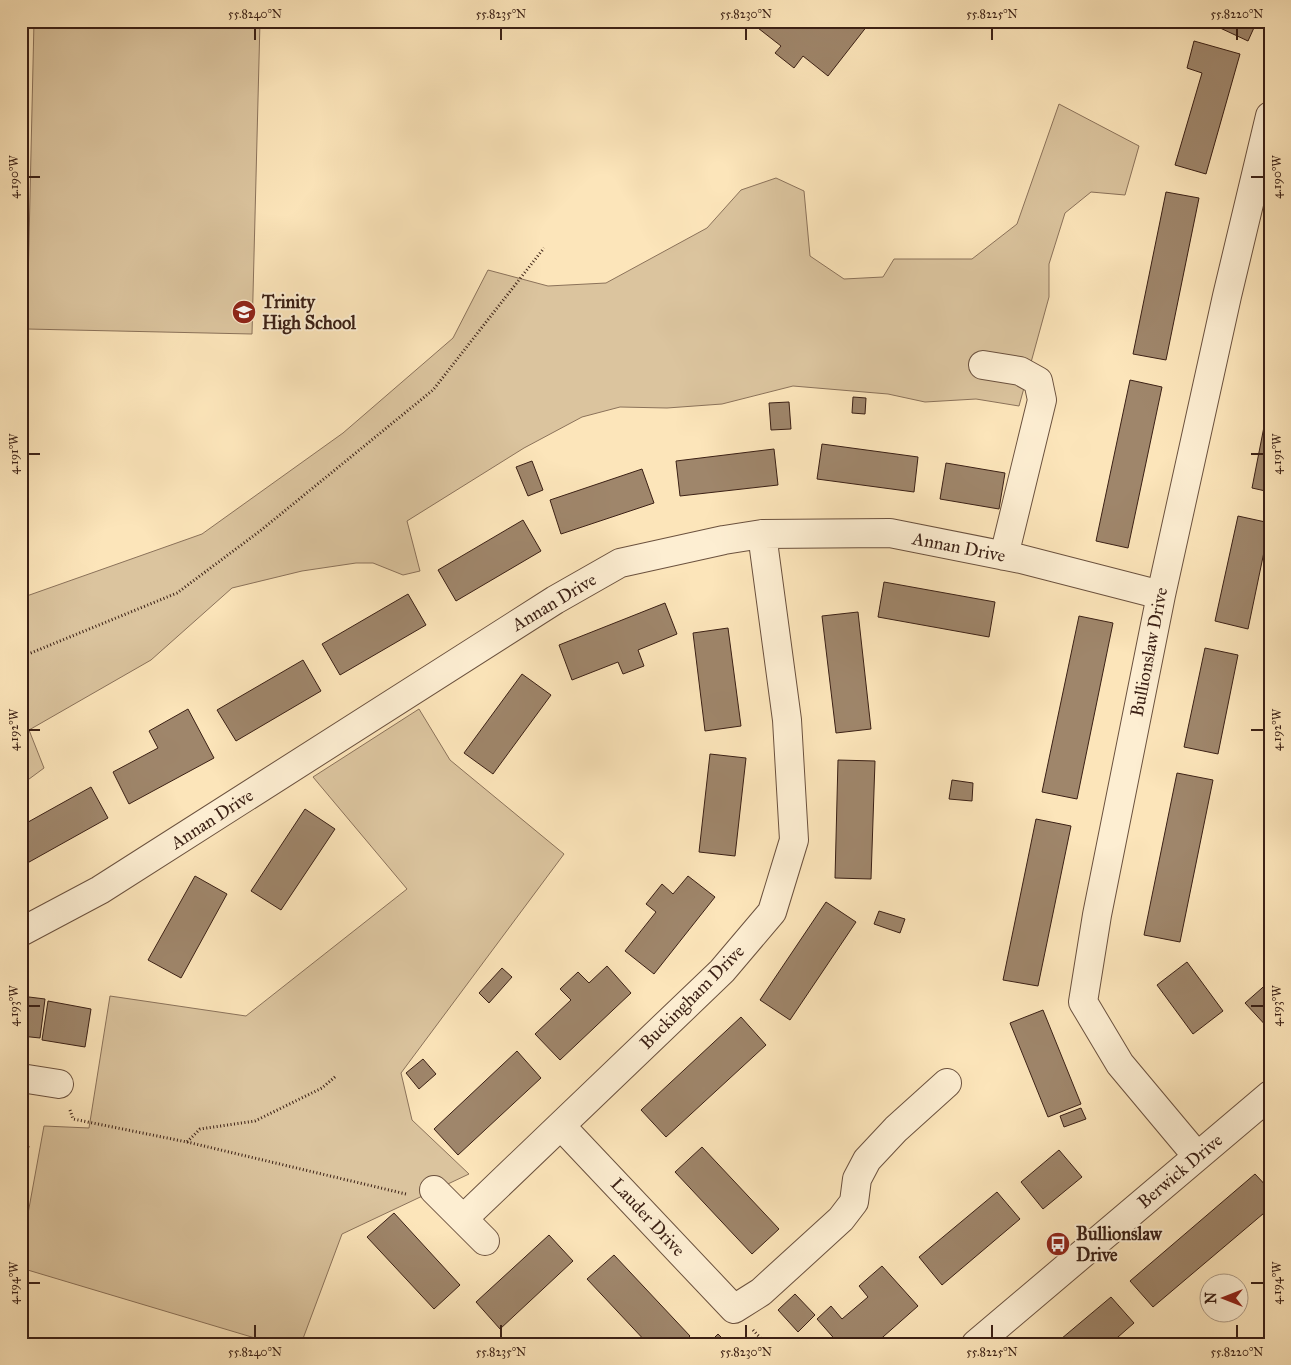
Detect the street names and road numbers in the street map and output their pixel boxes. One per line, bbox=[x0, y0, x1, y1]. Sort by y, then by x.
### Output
street label: Annan Drive bbox=[910, 527, 1007, 567]
street label: Annan Drive bbox=[507, 568, 600, 636]
street label: Bullionslaw Drive bbox=[1126, 585, 1172, 719]
street label: Annan Drive bbox=[166, 784, 258, 854]
street label: Buckingham Drive bbox=[635, 940, 750, 1055]
street label: Berwick Drive bbox=[1133, 1129, 1227, 1213]
street label: Lauder Drive bbox=[606, 1173, 690, 1261]

